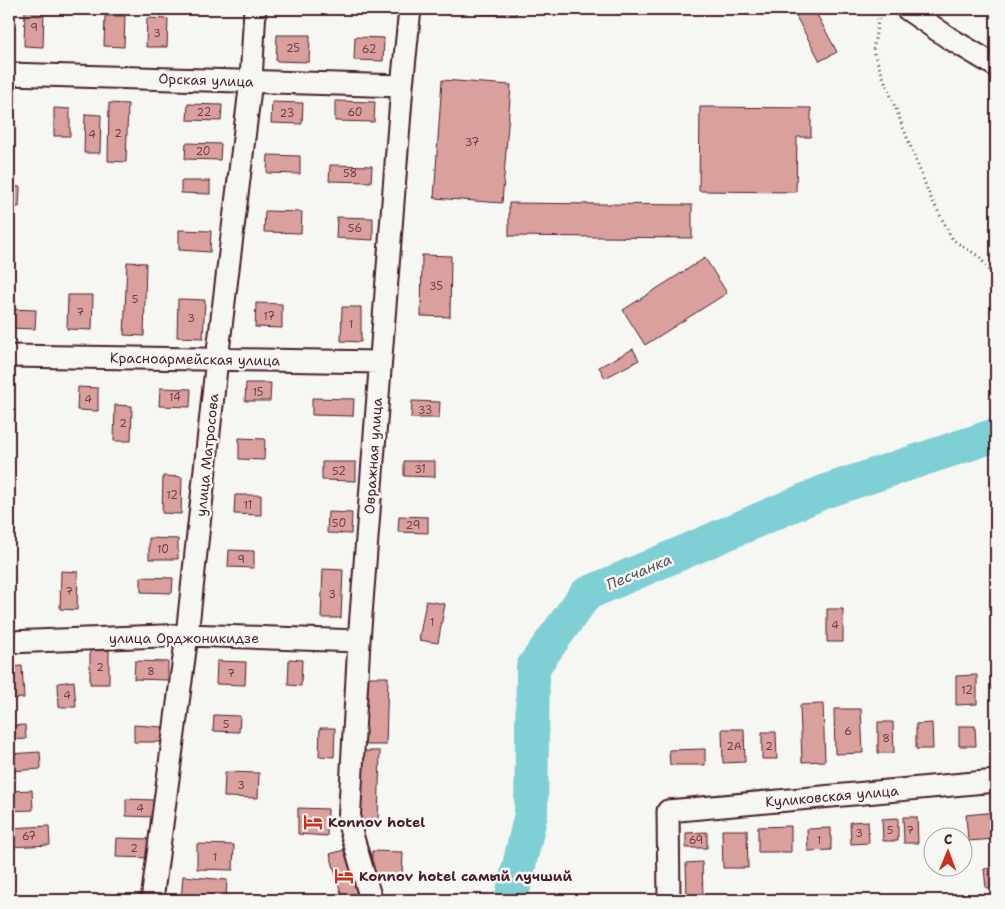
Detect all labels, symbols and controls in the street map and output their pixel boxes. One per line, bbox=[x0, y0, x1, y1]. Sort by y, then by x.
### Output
house number: 9 bbox=[30, 20, 38, 35]
house number: 3 bbox=[153, 26, 161, 41]
house number: 25 bbox=[286, 41, 300, 56]
house number: 62 bbox=[362, 42, 376, 57]
street label: Орская улица bbox=[158, 69, 254, 91]
house number: 22 bbox=[197, 105, 211, 120]
house number: 60 bbox=[347, 105, 363, 120]
house number: 23 bbox=[280, 106, 294, 121]
house number: 2 bbox=[114, 126, 122, 141]
house number: 4 bbox=[88, 127, 96, 142]
house number: 37 bbox=[465, 135, 480, 150]
house number: 20 bbox=[195, 144, 211, 159]
house number: 58 bbox=[343, 166, 357, 181]
house number: 56 bbox=[348, 221, 362, 236]
house number: 35 bbox=[429, 279, 443, 294]
house number: 5 bbox=[132, 292, 139, 307]
house number: 7 bbox=[76, 305, 84, 320]
house number: 17 bbox=[263, 309, 275, 324]
house number: 3 bbox=[187, 311, 195, 326]
house number: 1 bbox=[349, 317, 353, 332]
street label: Красноармейская улица bbox=[110, 349, 281, 369]
house number: 15 bbox=[252, 385, 264, 400]
house number: 14 bbox=[169, 390, 181, 405]
house number: 4 bbox=[84, 392, 92, 407]
street label: улица Матросова bbox=[192, 392, 222, 517]
street label: Овражная улица bbox=[360, 397, 386, 515]
house number: 33 bbox=[418, 403, 432, 418]
house number: 2 bbox=[119, 416, 127, 431]
house number: 31 bbox=[414, 462, 426, 477]
house number: 52 bbox=[332, 464, 346, 479]
house number: 12 bbox=[166, 488, 178, 503]
house number: 11 bbox=[244, 498, 252, 513]
house number: 50 bbox=[332, 516, 346, 531]
house number: 29 bbox=[406, 518, 420, 533]
house number: 10 bbox=[157, 542, 169, 557]
water label: Песчанка bbox=[603, 549, 675, 595]
house number: 9 bbox=[237, 552, 245, 567]
house number: 7 bbox=[65, 584, 73, 599]
house number: 3 bbox=[328, 587, 336, 602]
house number: 1 bbox=[430, 615, 434, 630]
house number: 4 bbox=[831, 618, 839, 633]
street label: улица Орджоникидзе bbox=[109, 629, 259, 647]
house number: 2 bbox=[96, 660, 104, 675]
house number: 8 bbox=[147, 664, 155, 679]
house number: 7 bbox=[227, 666, 235, 681]
house number: 12 bbox=[961, 683, 973, 698]
house number: 4 bbox=[63, 688, 71, 703]
house number: 5 bbox=[223, 717, 230, 732]
house number: 6 bbox=[844, 724, 852, 739]
house number: 8 bbox=[882, 731, 890, 746]
house number: 2А bbox=[726, 739, 742, 754]
house number: 2 bbox=[765, 739, 773, 754]
house number: 3 bbox=[237, 778, 245, 793]
street label: Куликовская улица bbox=[765, 781, 900, 811]
house number: 4 bbox=[136, 801, 144, 816]
hotel icon: Konnov hotel bbox=[302, 811, 324, 833]
place label: Konnov hotel bbox=[328, 813, 425, 831]
house number: 5 bbox=[887, 823, 894, 838]
house number: 7 bbox=[906, 823, 914, 838]
house number: 3 bbox=[855, 826, 863, 841]
north arrow bbox=[922, 826, 972, 876]
house number: 67 bbox=[22, 829, 36, 844]
text: С bbox=[944, 830, 953, 848]
house number: 69 bbox=[689, 833, 703, 848]
house number: 1 bbox=[817, 833, 821, 848]
house number: 2 bbox=[130, 841, 138, 856]
house number: 1 bbox=[213, 850, 217, 865]
hotel icon: Konnov hotel самый лучший bbox=[333, 865, 355, 887]
place label: Konnov hotel самый лучший bbox=[359, 867, 572, 885]

